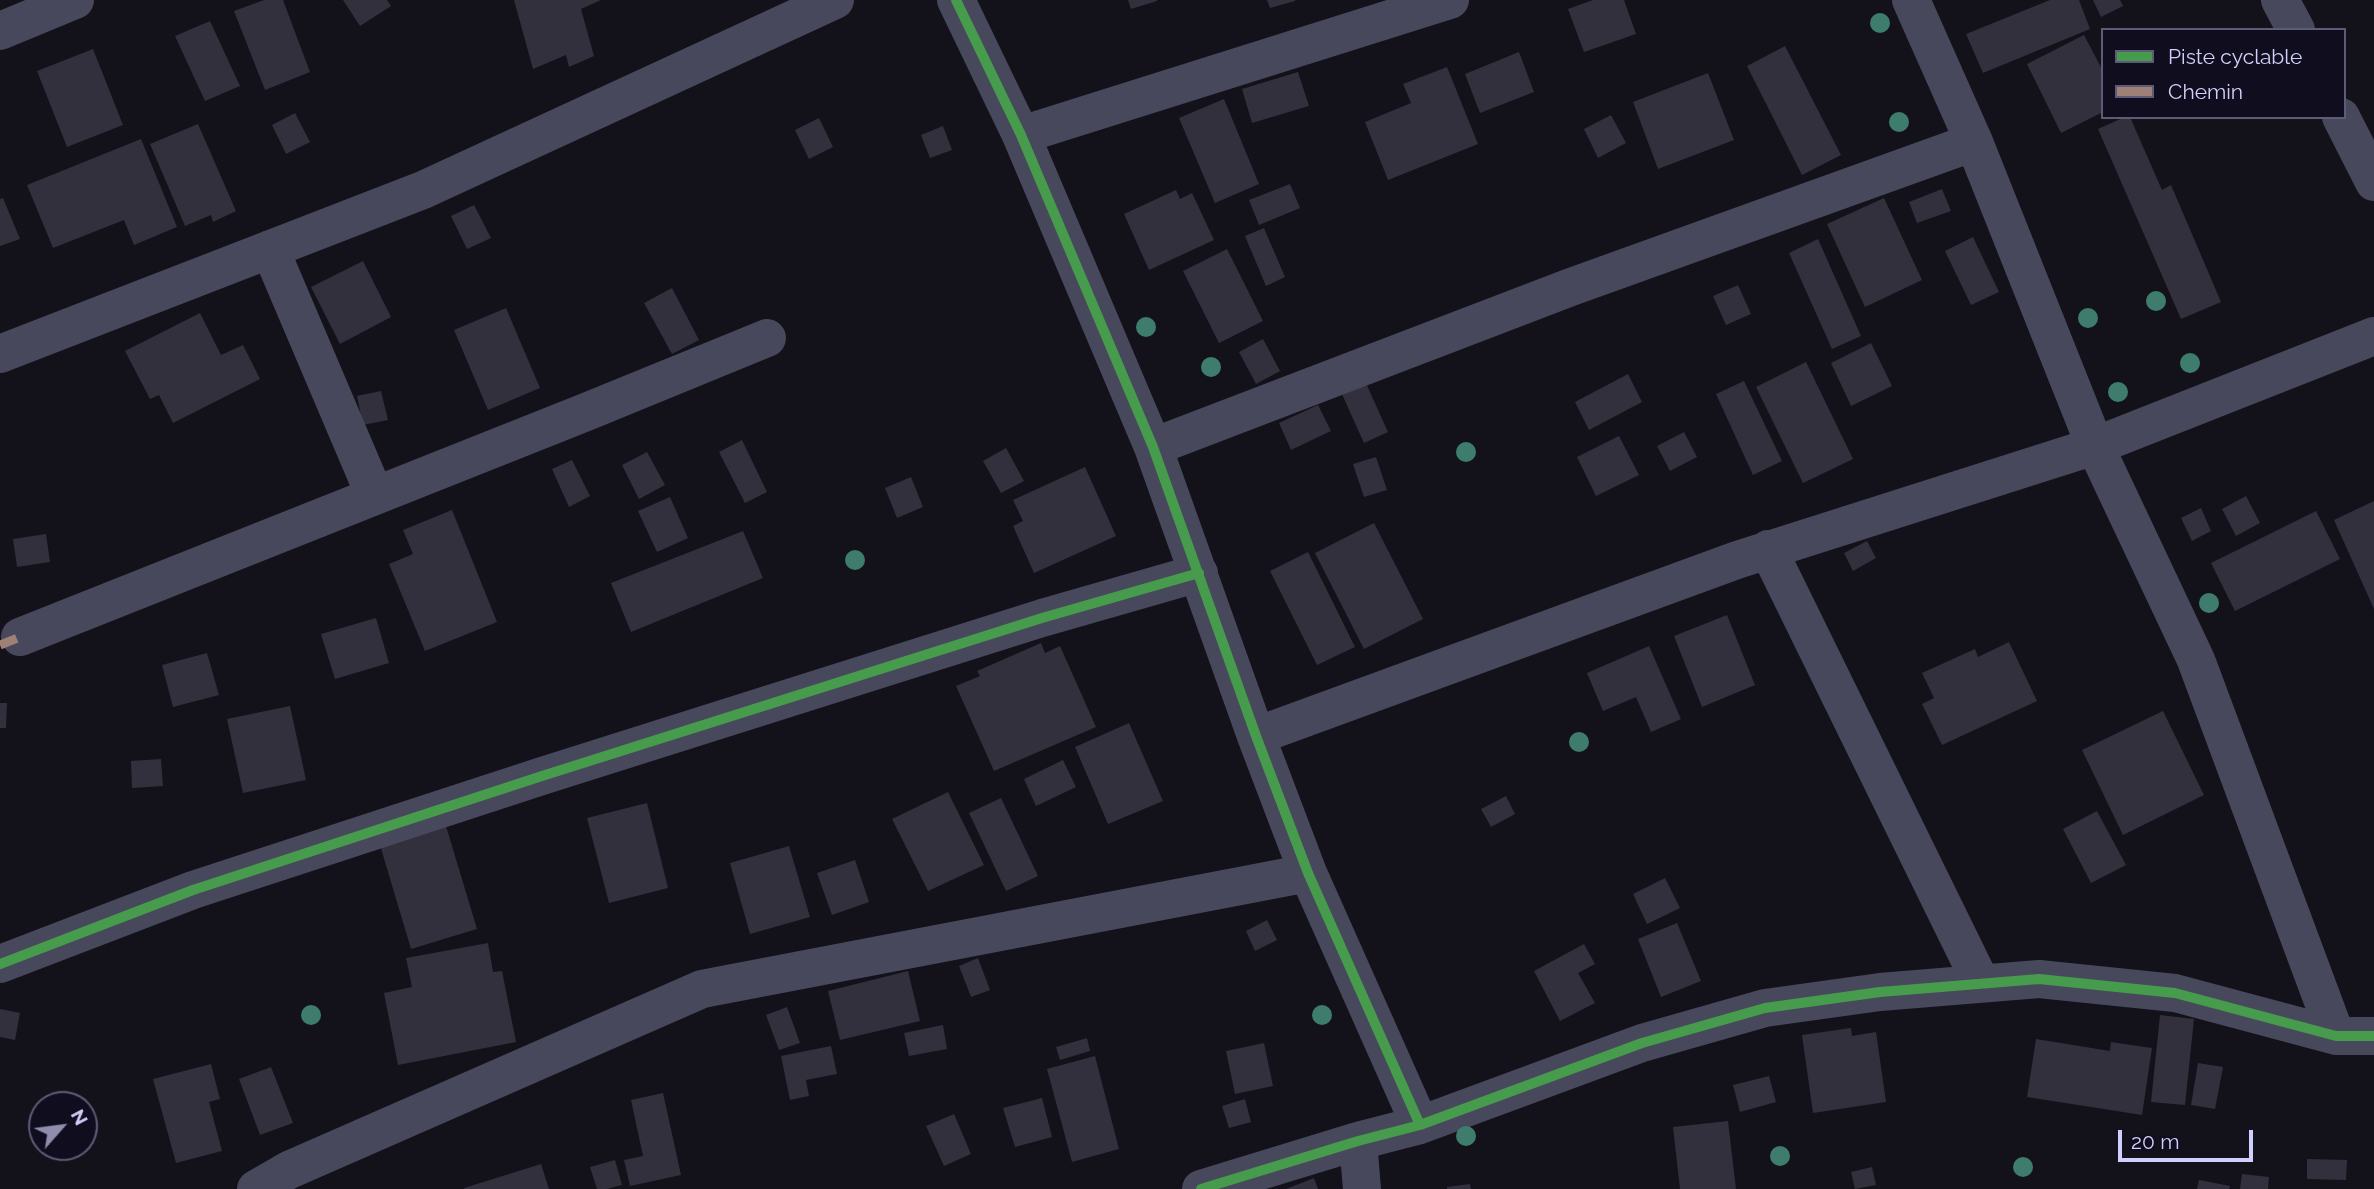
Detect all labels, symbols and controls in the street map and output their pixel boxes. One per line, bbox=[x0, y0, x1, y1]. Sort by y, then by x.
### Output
legend bbox=[2101, 28, 2346, 119]
text: Piste cyclable bbox=[2168, 44, 2302, 69]
text: Chemin bbox=[2168, 79, 2243, 104]
north arrow bbox=[28, 1091, 98, 1161]
text: N bbox=[67, 1106, 93, 1129]
scale bar bbox=[2122, 1116, 2257, 1160]
text: 20 m bbox=[2131, 1129, 2179, 1154]

